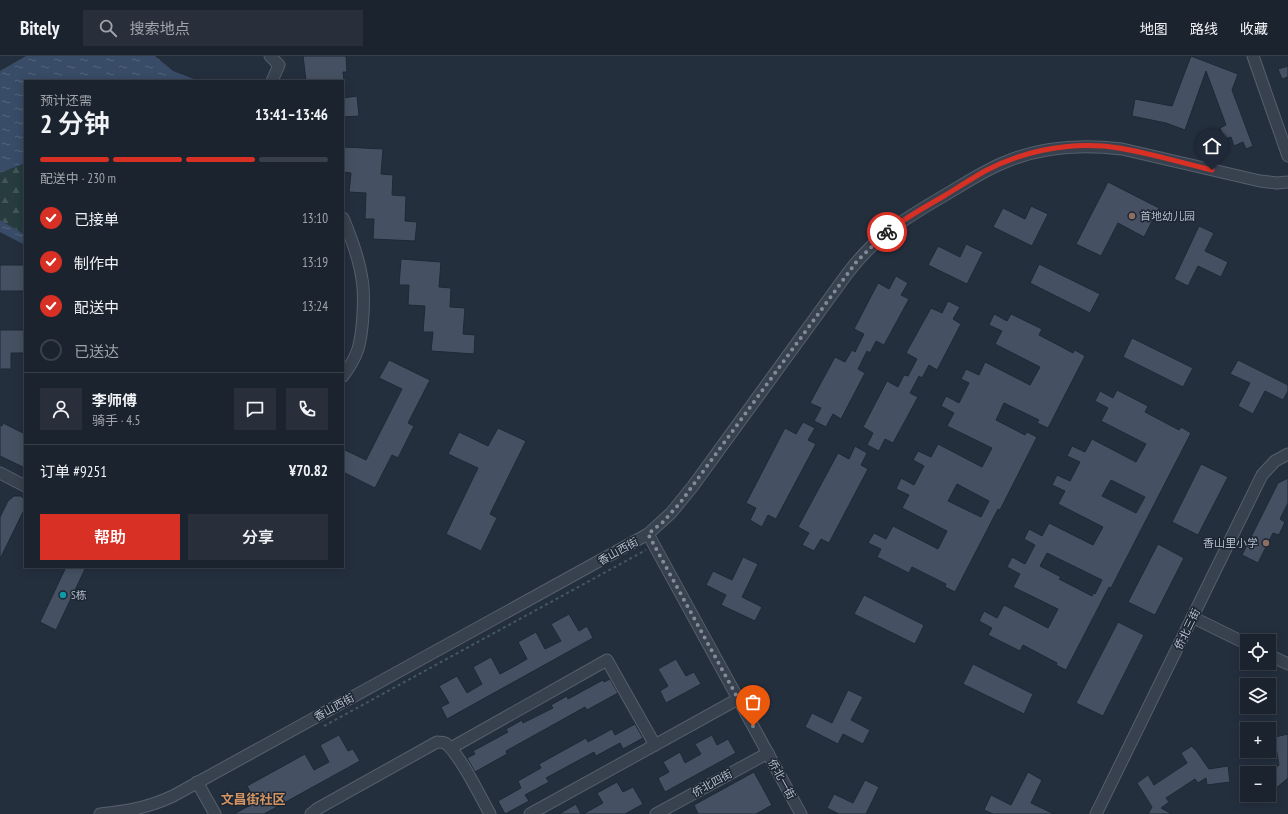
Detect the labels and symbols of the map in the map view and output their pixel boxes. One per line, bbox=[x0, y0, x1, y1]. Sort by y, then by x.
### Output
pin bbox=[1195, 129, 1229, 170]
place label: 首地幼儿园 bbox=[1140, 209, 1195, 223]
marker: 首地幼儿园 bbox=[1127, 211, 1137, 221]
courier bbox=[867, 212, 907, 252]
street label: 香山西街 bbox=[595, 534, 641, 568]
place label: 香山里小学 bbox=[1203, 536, 1258, 550]
marker: 香山里小学 bbox=[1261, 538, 1271, 548]
place label: S栋 bbox=[71, 588, 87, 602]
marker: S栋 bbox=[58, 590, 68, 600]
street label: 侨北三街 bbox=[1171, 606, 1203, 652]
pin bbox=[736, 685, 770, 726]
street label: 香山西街 bbox=[311, 690, 357, 724]
street label: 侨北一街 bbox=[765, 756, 799, 802]
street label: 侨北四街 bbox=[689, 766, 735, 800]
district label: 文昌街社区 bbox=[220, 791, 286, 808]

